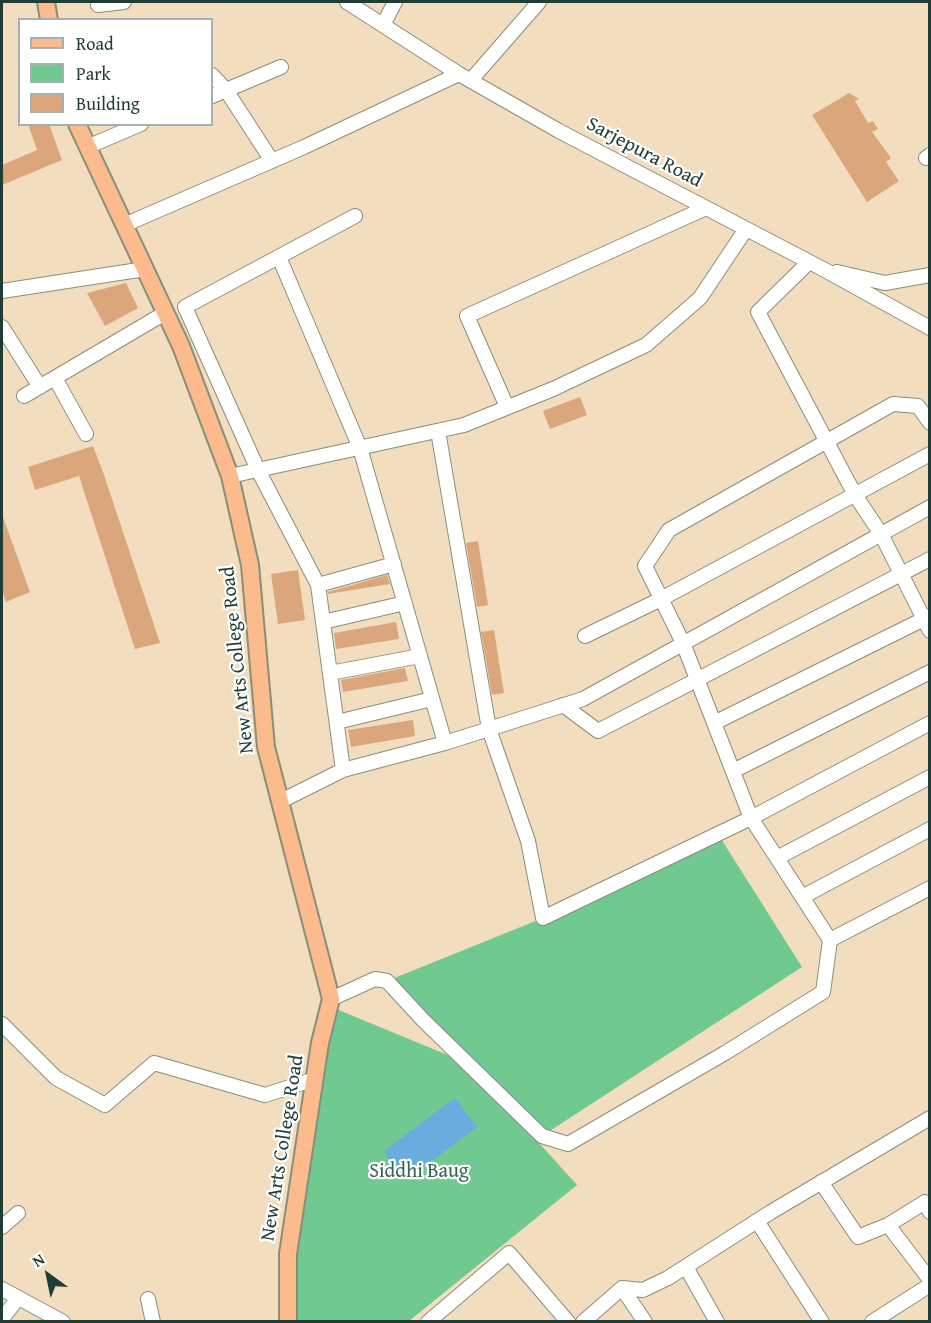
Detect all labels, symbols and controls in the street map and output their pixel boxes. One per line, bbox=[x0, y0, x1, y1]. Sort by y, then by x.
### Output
legend bbox=[18, 18, 213, 126]
text: Road bbox=[76, 30, 114, 57]
text: Park bbox=[76, 60, 111, 87]
text: Building bbox=[76, 90, 140, 117]
street label: Sarjepura Road bbox=[582, 112, 706, 194]
street label: New Arts College Road bbox=[216, 565, 260, 755]
street label: New Arts College Road bbox=[256, 1053, 310, 1243]
park label: Siddhi Baug bbox=[369, 1160, 469, 1184]
north arrow bbox=[18, 1245, 78, 1305]
text: N bbox=[27, 1247, 49, 1273]

